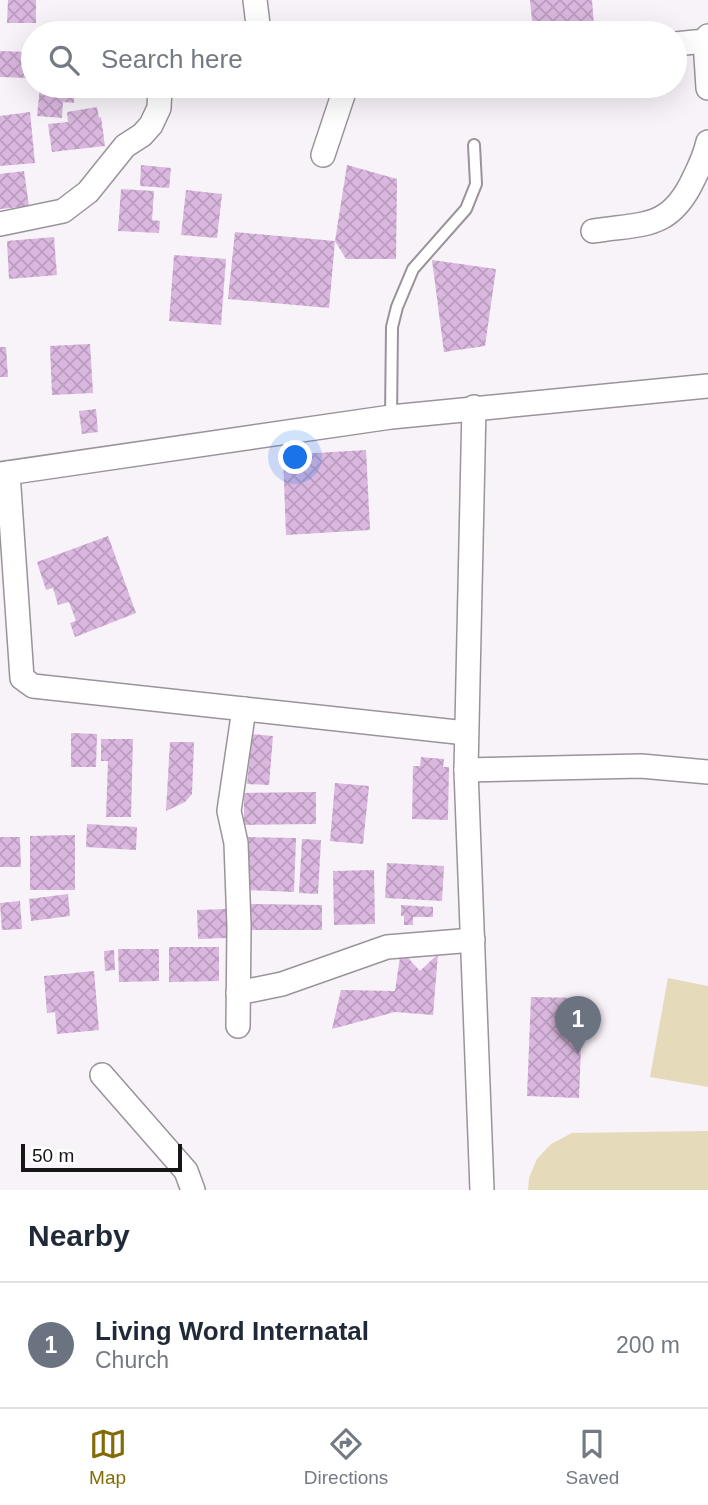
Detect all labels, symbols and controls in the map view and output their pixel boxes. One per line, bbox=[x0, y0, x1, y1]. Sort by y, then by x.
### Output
search box bbox=[21, 21, 687, 98]
icon: search bbox=[45, 41, 83, 79]
text: Search here bbox=[101, 44, 243, 74]
your location bbox=[278, 440, 312, 474]
pin: 1 bbox=[555, 996, 601, 1054]
scale bar bbox=[21, 1141, 182, 1173]
text: 50 m bbox=[32, 1145, 74, 1166]
text: Nearby bbox=[28, 1219, 130, 1252]
text: Living Word Internatal bbox=[95, 1316, 369, 1346]
text: 1 bbox=[45, 1332, 57, 1358]
text: 200 m bbox=[616, 1332, 680, 1358]
text: Church bbox=[95, 1347, 169, 1373]
tab: Map bbox=[89, 1425, 127, 1489]
tab: Directions bbox=[304, 1425, 388, 1489]
tab: Saved bbox=[565, 1425, 619, 1489]

